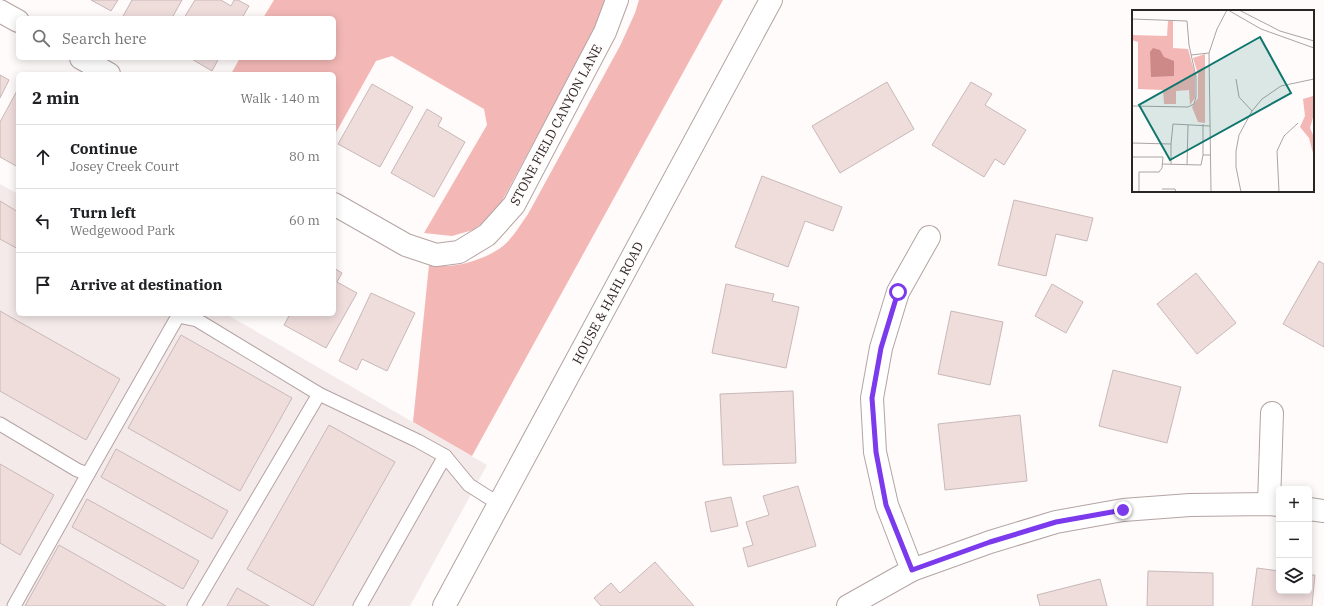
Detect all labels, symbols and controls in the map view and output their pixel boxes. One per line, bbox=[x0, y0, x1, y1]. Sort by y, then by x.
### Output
inset map bbox=[1132, 10, 1314, 192]
search box bbox=[16, 16, 336, 60]
icon: search bbox=[30, 27, 52, 49]
text: Search here bbox=[62, 29, 147, 48]
street label: STONE FIELD CANYON LANE bbox=[506, 41, 606, 209]
text: 2 min bbox=[32, 87, 80, 109]
text: Walk · 140 m bbox=[241, 90, 320, 107]
text: Continue bbox=[70, 139, 137, 158]
icon: ahead bbox=[32, 146, 54, 168]
text: 80 m bbox=[289, 148, 320, 165]
text: Josey Creek Court bbox=[70, 158, 179, 175]
text: Turn left bbox=[70, 203, 136, 222]
icon: left bbox=[32, 210, 54, 232]
text: 60 m bbox=[289, 212, 320, 229]
text: Wedgewood Park bbox=[70, 222, 175, 239]
street label: HOUSE & HAHL ROAD bbox=[569, 239, 647, 367]
icon: arrive bbox=[32, 274, 54, 296]
text: Arrive at destination bbox=[70, 275, 222, 294]
route start bbox=[889, 283, 907, 301]
map controls bbox=[1276, 486, 1312, 594]
button: + bbox=[1276, 486, 1312, 522]
route end bbox=[1114, 501, 1132, 519]
button: − bbox=[1276, 522, 1312, 558]
button: layers bbox=[1276, 558, 1312, 594]

